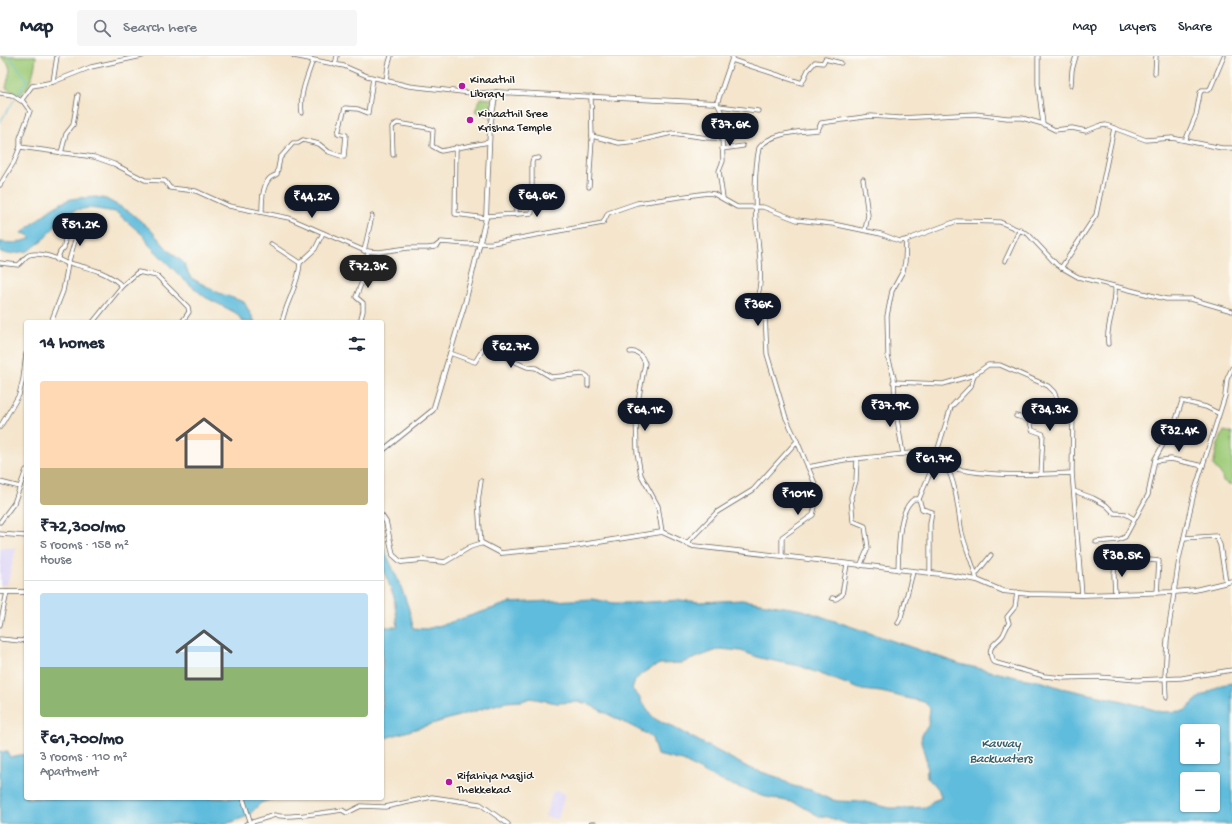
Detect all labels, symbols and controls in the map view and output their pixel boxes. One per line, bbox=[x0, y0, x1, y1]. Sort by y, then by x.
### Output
search box bbox=[77, 10, 357, 46]
text: Map bbox=[20, 16, 53, 39]
icon: search bbox=[91, 17, 113, 39]
text: Search here bbox=[123, 19, 197, 37]
text: Map bbox=[1073, 19, 1097, 36]
text: Layers bbox=[1119, 19, 1156, 36]
text: Share bbox=[1178, 19, 1212, 36]
place label: Kinaathil Library bbox=[470, 74, 515, 102]
marker: Kinaathil Library bbox=[457, 81, 467, 91]
place label: Kinaathil Sree Krishna Temple bbox=[478, 108, 552, 136]
pin: ₹37.6K bbox=[697, 113, 763, 147]
marker: Kinaathil Sree Krishna Temple bbox=[465, 115, 475, 125]
text: ₹37.6K bbox=[711, 118, 749, 133]
pin: ₹64.6K bbox=[504, 184, 570, 218]
pin: ₹44.2K bbox=[279, 185, 345, 219]
text: ₹64.6K bbox=[518, 189, 556, 204]
text: ₹44.2K bbox=[293, 190, 331, 205]
pin: ₹51.2K bbox=[47, 213, 113, 247]
text: ₹51.2K bbox=[61, 218, 99, 233]
pin: ₹72.3K bbox=[335, 255, 401, 289]
text: ₹72.3K bbox=[349, 260, 387, 275]
pin: ₹36K bbox=[734, 293, 782, 327]
text: ₹36K bbox=[744, 298, 772, 313]
icon: filters bbox=[346, 333, 368, 355]
text: 14 homes bbox=[40, 334, 104, 354]
pin: ₹62.7K bbox=[478, 335, 544, 369]
text: ₹62.7K bbox=[492, 340, 530, 355]
pin: ₹37.9K bbox=[857, 394, 923, 428]
pin: ₹64.1K bbox=[612, 398, 678, 432]
pin: ₹34.3K bbox=[1017, 398, 1083, 432]
text: ₹37.9K bbox=[871, 399, 909, 414]
text: ₹64.1K bbox=[627, 403, 663, 418]
text: ₹34.3K bbox=[1031, 403, 1069, 418]
icon: home bbox=[168, 407, 240, 479]
pin: ₹32.4K bbox=[1146, 419, 1212, 453]
text: ₹32.4K bbox=[1160, 424, 1198, 439]
pin: ₹61.7K bbox=[901, 447, 967, 481]
text: ₹61.7K bbox=[915, 452, 953, 467]
pin: ₹101K bbox=[770, 482, 826, 516]
text: ₹101K bbox=[782, 487, 814, 502]
text: ₹72,300/mo bbox=[40, 518, 125, 538]
text: 5 rooms · 158 m² bbox=[40, 538, 129, 553]
pin: ₹38.5K bbox=[1089, 544, 1155, 578]
text: ₹38.5K bbox=[1102, 549, 1142, 564]
text: House bbox=[40, 553, 72, 568]
icon: home bbox=[168, 619, 240, 691]
map controls bbox=[1180, 724, 1220, 812]
button: + bbox=[1180, 724, 1220, 764]
text: ₹61,700/mo bbox=[40, 730, 124, 750]
water label: Kavvay Backwaters bbox=[970, 737, 1034, 767]
text: 3 rooms · 110 m² bbox=[40, 750, 128, 765]
text: Apartment bbox=[40, 765, 99, 780]
place label: Rifahiya Masjid Thekkekad bbox=[456, 770, 534, 798]
button: − bbox=[1180, 772, 1220, 812]
marker: Rifahiya Masjid Thekkekad bbox=[444, 777, 454, 787]

